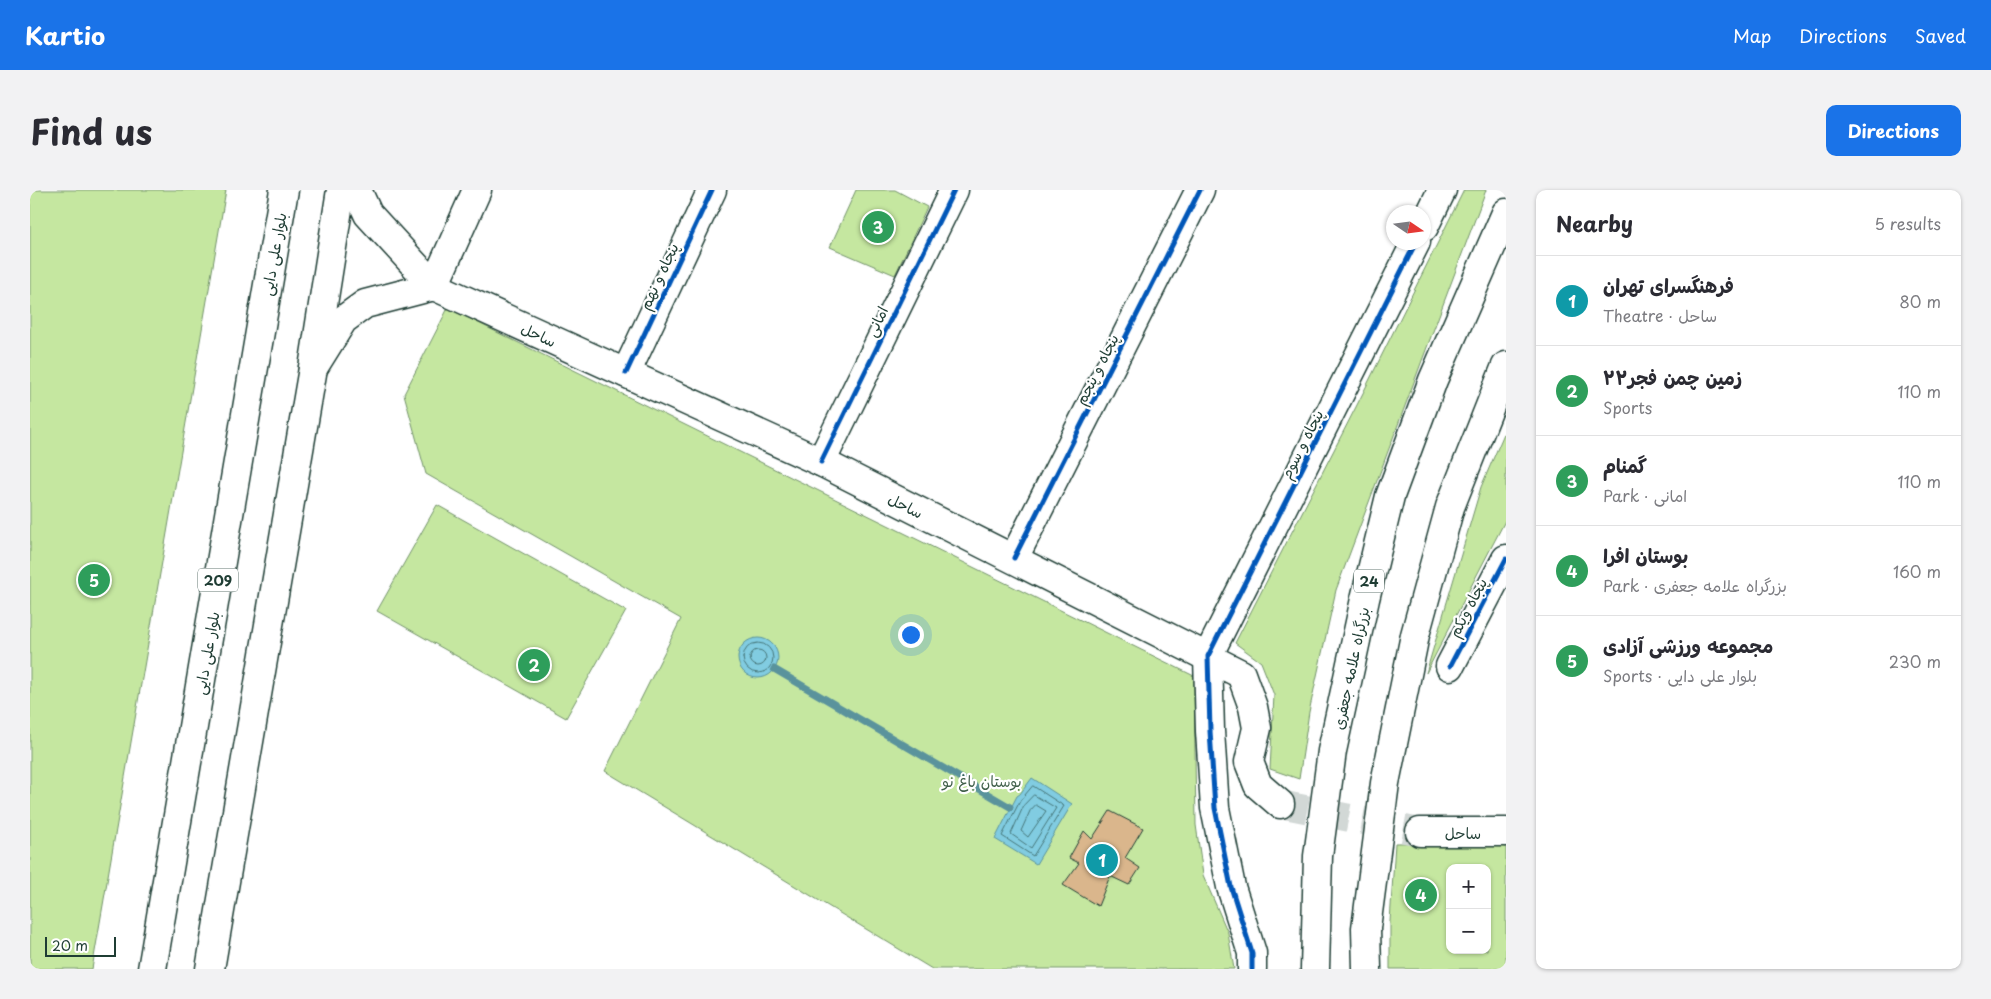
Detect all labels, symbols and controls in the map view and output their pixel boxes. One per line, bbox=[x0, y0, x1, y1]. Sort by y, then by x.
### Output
text: Kartio bbox=[25, 17, 105, 53]
text: Map bbox=[1733, 22, 1771, 49]
text: Directions bbox=[1799, 22, 1887, 49]
text: Saved bbox=[1915, 22, 1966, 49]
text: Find us bbox=[30, 104, 152, 157]
button: Directions bbox=[1826, 105, 1961, 156]
north arrow bbox=[1386, 205, 1431, 250]
text: Nearby bbox=[1556, 207, 1633, 239]
pin: 3 bbox=[862, 208, 894, 246]
street label: بلوار علی دایی bbox=[254, 211, 292, 297]
text: 5 results bbox=[1874, 211, 1941, 235]
street label: پنجاه و نهم bbox=[632, 239, 685, 314]
text: فرهنگسرای تهران bbox=[1603, 271, 1734, 299]
text: 1 bbox=[1568, 289, 1576, 313]
text: 80 m bbox=[1899, 289, 1941, 313]
street label: امانی bbox=[859, 302, 893, 340]
text: Theatre · ساحل bbox=[1603, 303, 1717, 327]
street label: ساحل bbox=[518, 316, 560, 352]
street label: پنجاه و پنجم bbox=[1068, 329, 1126, 410]
text: زمین چمن فجر۲۲ bbox=[1603, 363, 1742, 391]
text: 2 bbox=[1566, 379, 1578, 403]
text: 110 m bbox=[1898, 379, 1941, 403]
text: Sports bbox=[1603, 395, 1652, 419]
street label: پنجاه و سوم bbox=[1274, 405, 1330, 484]
text: گمنام bbox=[1603, 451, 1647, 479]
text: 3 bbox=[1567, 469, 1577, 493]
text: 110 m bbox=[1898, 469, 1941, 493]
text: Park · امانی bbox=[1603, 483, 1687, 507]
street label: ساحل bbox=[885, 486, 927, 524]
text: بوستان افرا bbox=[1603, 541, 1688, 569]
text: 4 bbox=[1567, 559, 1577, 583]
text: 160 m bbox=[1893, 559, 1941, 583]
pin: 5 bbox=[78, 561, 110, 599]
road number: 209 bbox=[198, 568, 238, 592]
road number: 24 bbox=[1354, 570, 1384, 592]
street label: پنجاه ویکم bbox=[1442, 573, 1494, 642]
text: Park · بزرگراه علامه جعفری bbox=[1603, 573, 1787, 597]
street label: بزرگراه علامه جعفری bbox=[1326, 605, 1374, 731]
street label: بلوار علی دایی bbox=[187, 610, 225, 696]
your location bbox=[898, 622, 924, 648]
text: مجموعه ورزشی آزادی bbox=[1603, 631, 1773, 659]
pin: 2 bbox=[518, 646, 550, 684]
text: 5 bbox=[1567, 649, 1577, 673]
text: 230 m bbox=[1889, 649, 1941, 673]
text: Sports · بلوار علی دایی bbox=[1603, 663, 1757, 687]
park label: بوستان باغ نو bbox=[941, 769, 1022, 792]
street label: ساحل bbox=[1445, 821, 1481, 844]
pin: 1 bbox=[1086, 841, 1118, 879]
map controls bbox=[1446, 864, 1491, 954]
button: + bbox=[1446, 864, 1491, 909]
pin: 4 bbox=[1405, 876, 1437, 914]
button: − bbox=[1446, 909, 1491, 954]
scale bar bbox=[45, 934, 116, 957]
text: 20 m bbox=[52, 935, 88, 956]

